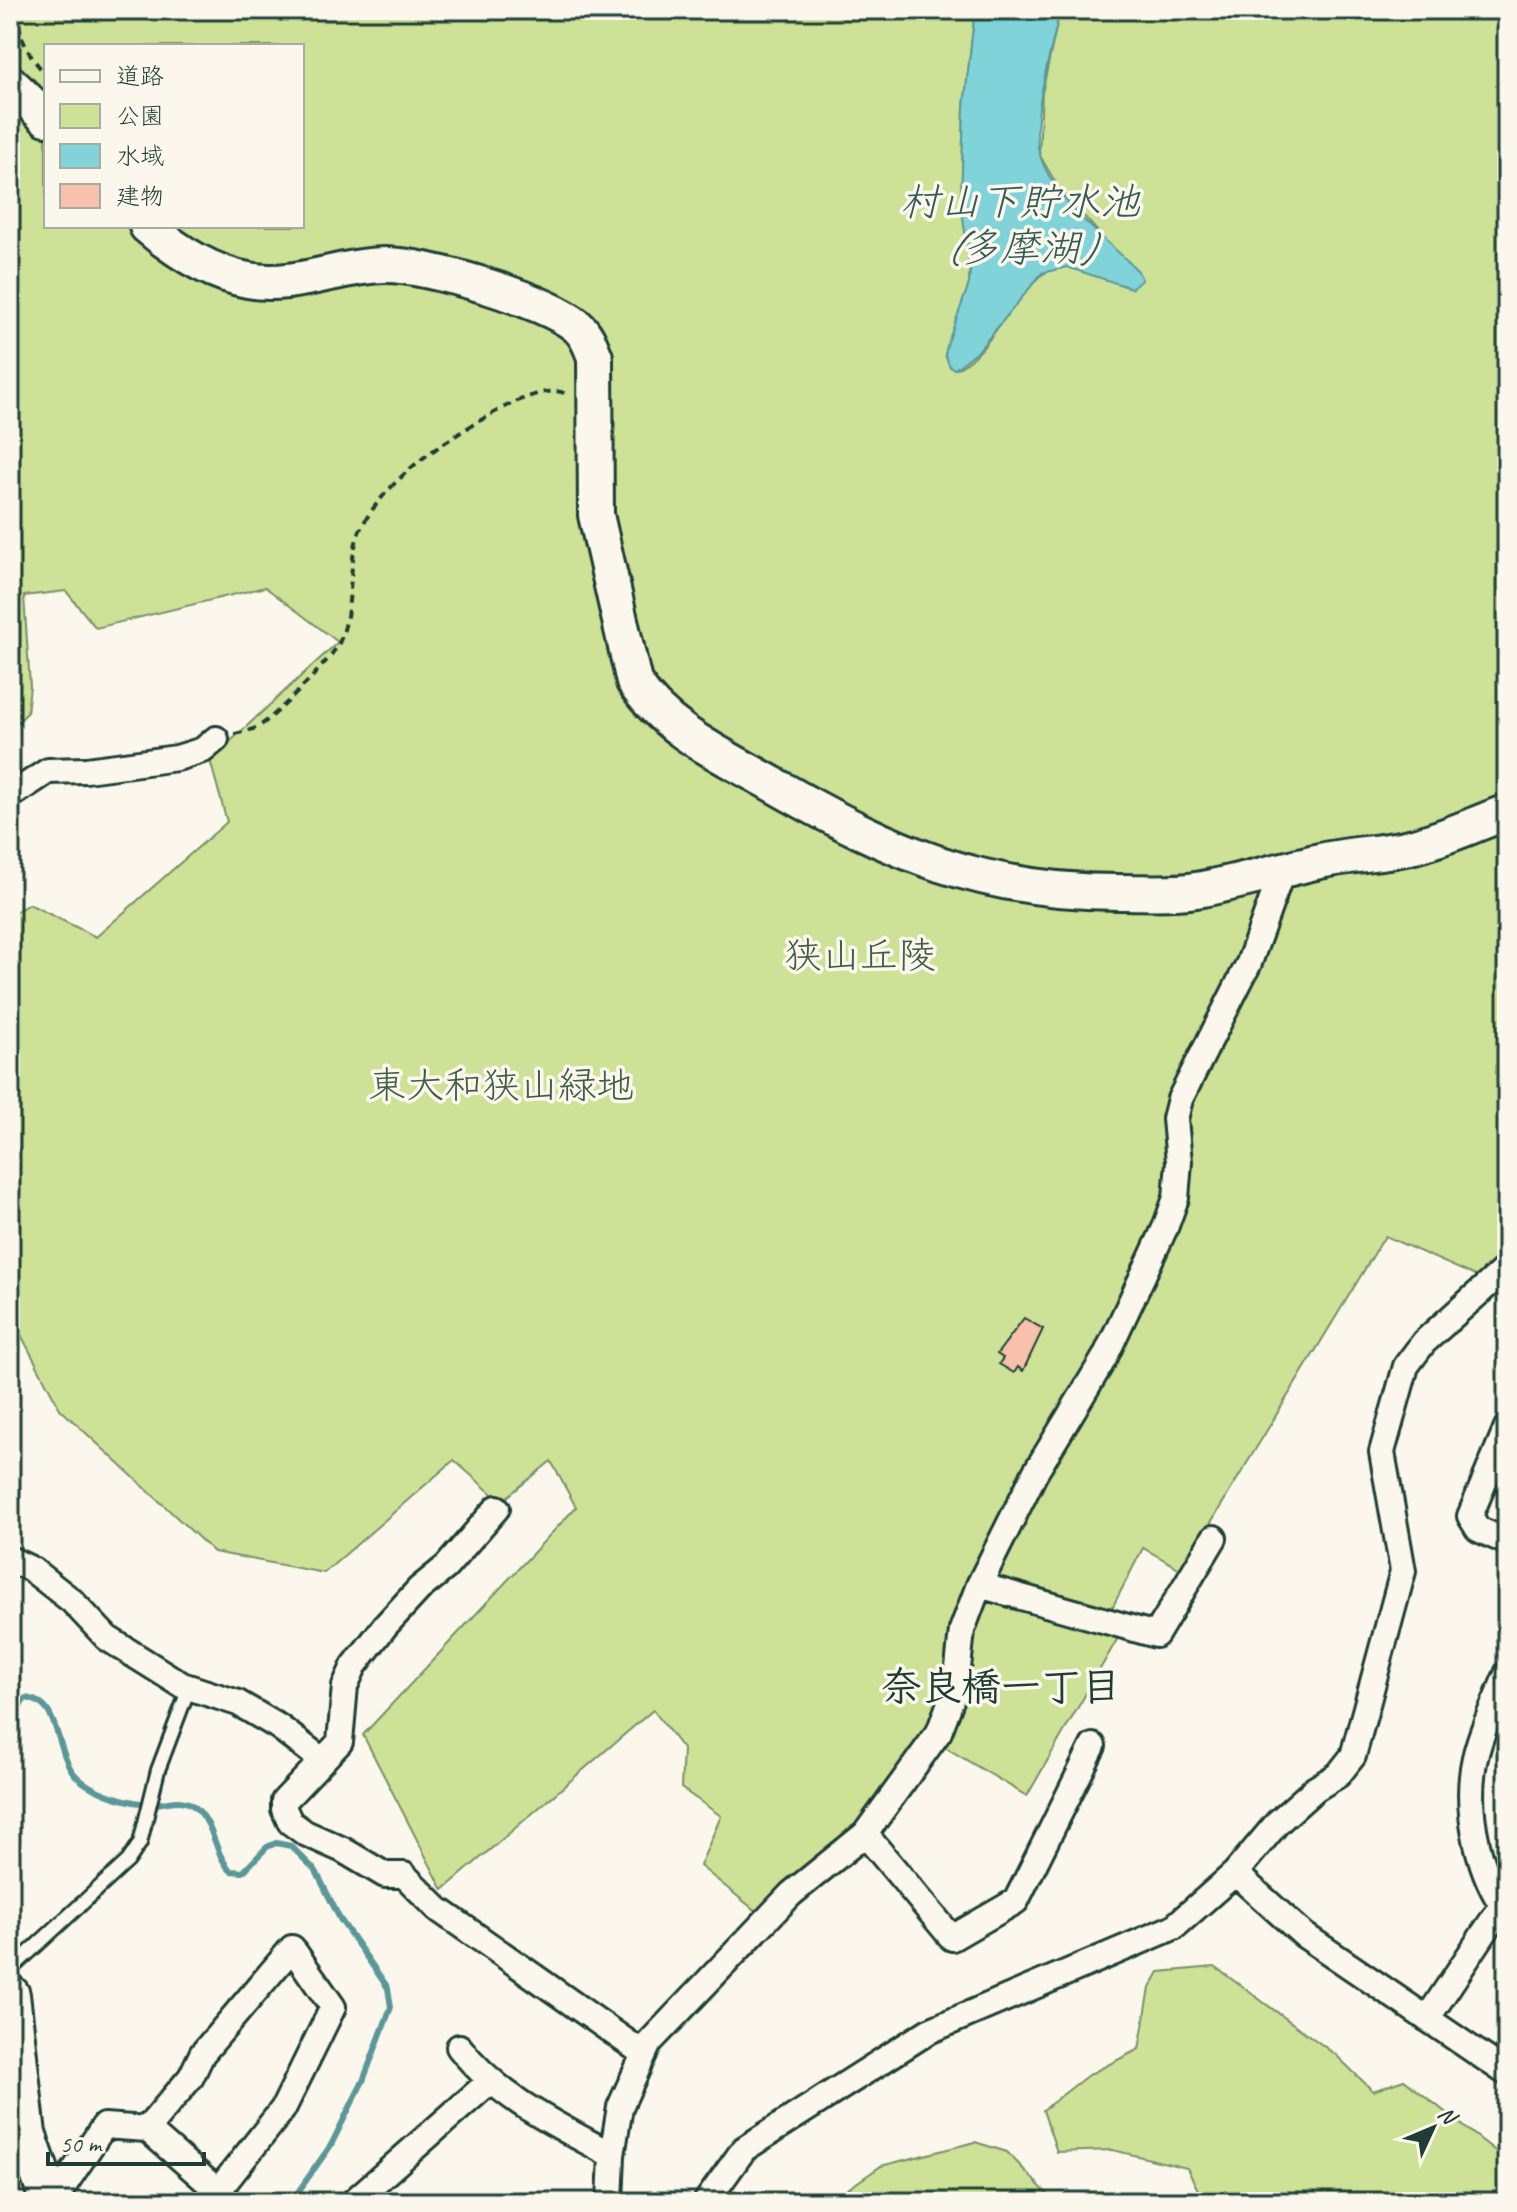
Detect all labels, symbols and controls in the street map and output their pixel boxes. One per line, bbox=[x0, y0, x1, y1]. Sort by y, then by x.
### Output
legend bbox=[44, 44, 304, 228]
text: 道路 bbox=[116, 61, 164, 91]
text: 公園 bbox=[116, 101, 164, 131]
text: 水域 bbox=[116, 141, 164, 171]
water label: 村山下貯水池 (多摩湖) bbox=[900, 177, 1141, 273]
text: 建物 bbox=[116, 181, 164, 211]
park label: 狭山丘陵 bbox=[784, 932, 936, 979]
park label: 東大和狭山緑地 bbox=[368, 1062, 634, 1109]
district label: 奈良橋一丁目 bbox=[881, 1662, 1121, 1712]
north arrow bbox=[1393, 2088, 1473, 2168]
text: N bbox=[1432, 2100, 1464, 2132]
scale bar bbox=[48, 2116, 204, 2166]
text: 50 m bbox=[60, 2129, 103, 2159]

